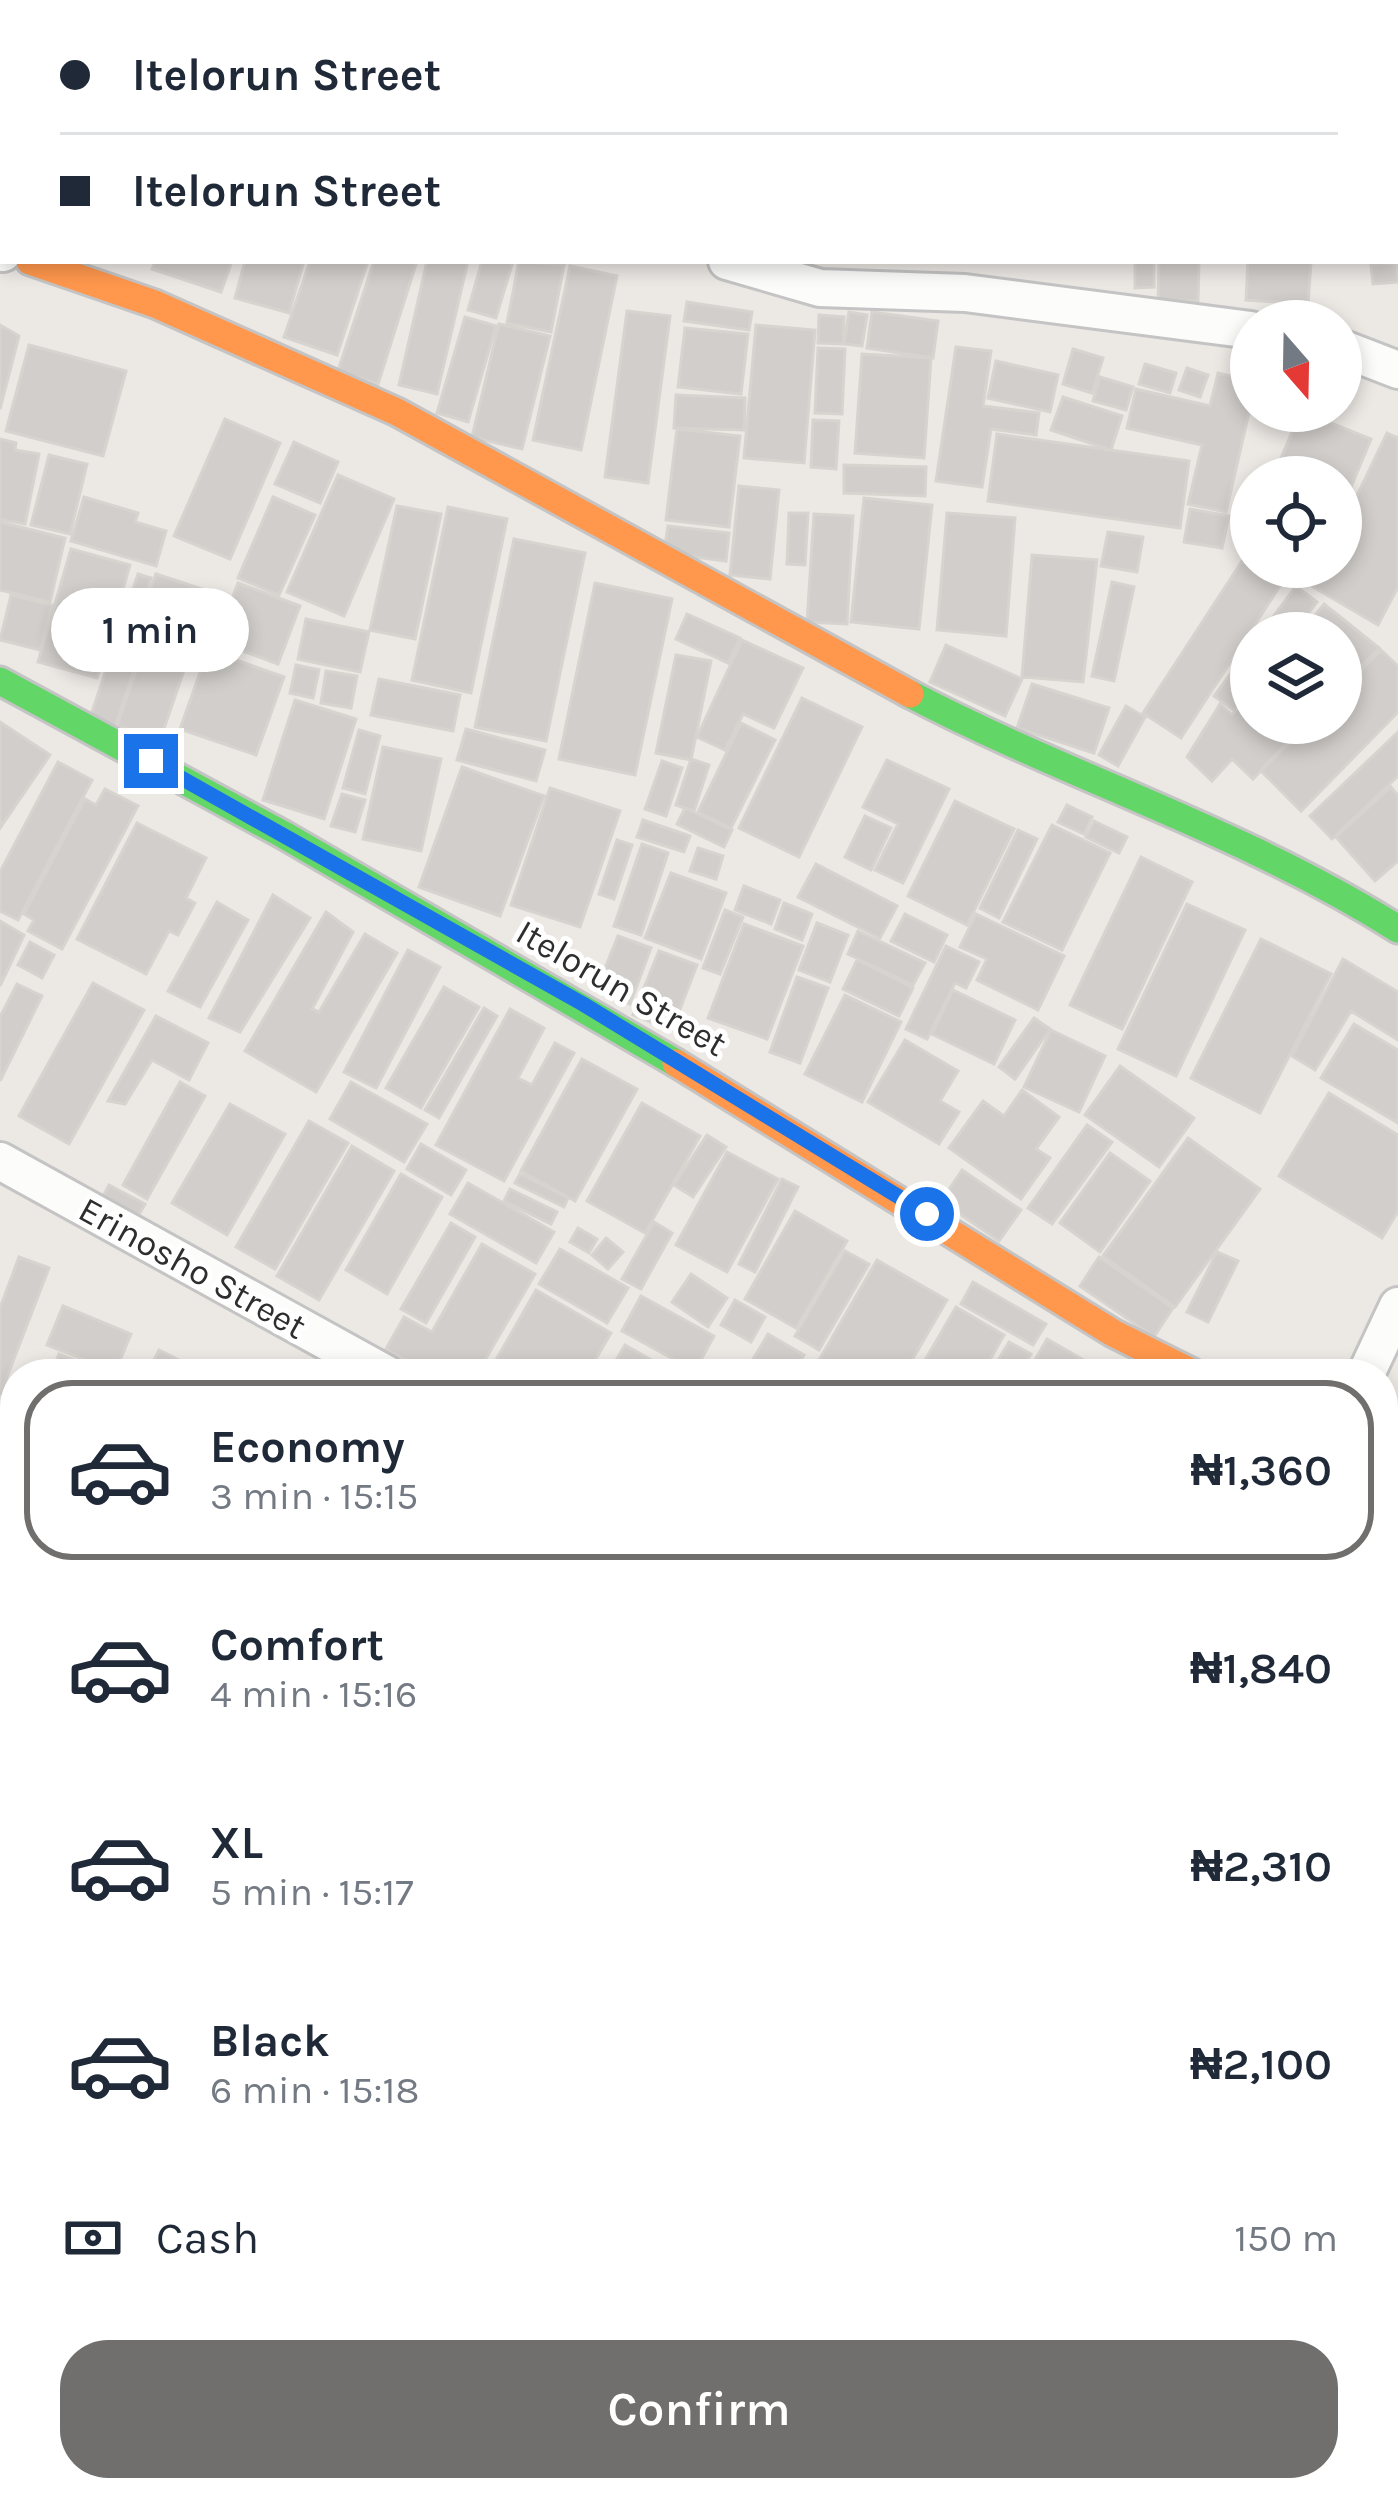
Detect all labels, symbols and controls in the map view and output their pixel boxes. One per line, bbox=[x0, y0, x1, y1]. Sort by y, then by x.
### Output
text: Itelorun Street bbox=[132, 49, 441, 101]
text: Itelorun Street bbox=[132, 165, 441, 217]
north arrow bbox=[1230, 300, 1362, 432]
map controls bbox=[1230, 300, 1362, 744]
button: locate bbox=[1230, 456, 1362, 588]
callout: 1 min bbox=[52, 587, 250, 671]
text: 1 min bbox=[102, 607, 198, 653]
button: layers bbox=[1230, 612, 1362, 744]
route end bbox=[124, 734, 178, 788]
street label: Itelorun Street bbox=[509, 911, 734, 1065]
route start bbox=[900, 1187, 954, 1241]
street label: Erinosho Street bbox=[72, 1188, 313, 1348]
icon: car bbox=[66, 1416, 174, 1524]
text: Economy bbox=[210, 1421, 405, 1473]
text: ₦1,360 bbox=[1190, 1444, 1332, 1496]
text: 3 min · 15:15 bbox=[210, 1473, 418, 1519]
icon: car bbox=[66, 1614, 174, 1722]
text: Comfort bbox=[210, 1619, 384, 1671]
text: ₦1,840 bbox=[1190, 1642, 1332, 1694]
text: 4 min · 15:16 bbox=[210, 1671, 417, 1717]
icon: car bbox=[66, 1812, 174, 1920]
text: XL bbox=[210, 1817, 263, 1869]
text: ₦2,310 bbox=[1190, 1840, 1332, 1892]
text: 5 min · 15:17 bbox=[210, 1869, 414, 1915]
icon: car bbox=[66, 2010, 174, 2118]
text: Black bbox=[210, 2015, 330, 2067]
text: ₦2,100 bbox=[1190, 2038, 1332, 2090]
text: 6 min · 15:18 bbox=[210, 2067, 419, 2113]
icon: cash bbox=[60, 2205, 126, 2271]
text: Cash bbox=[156, 2212, 259, 2264]
text: 150 m bbox=[1234, 2215, 1338, 2261]
button: Confirm bbox=[60, 2340, 1338, 2478]

